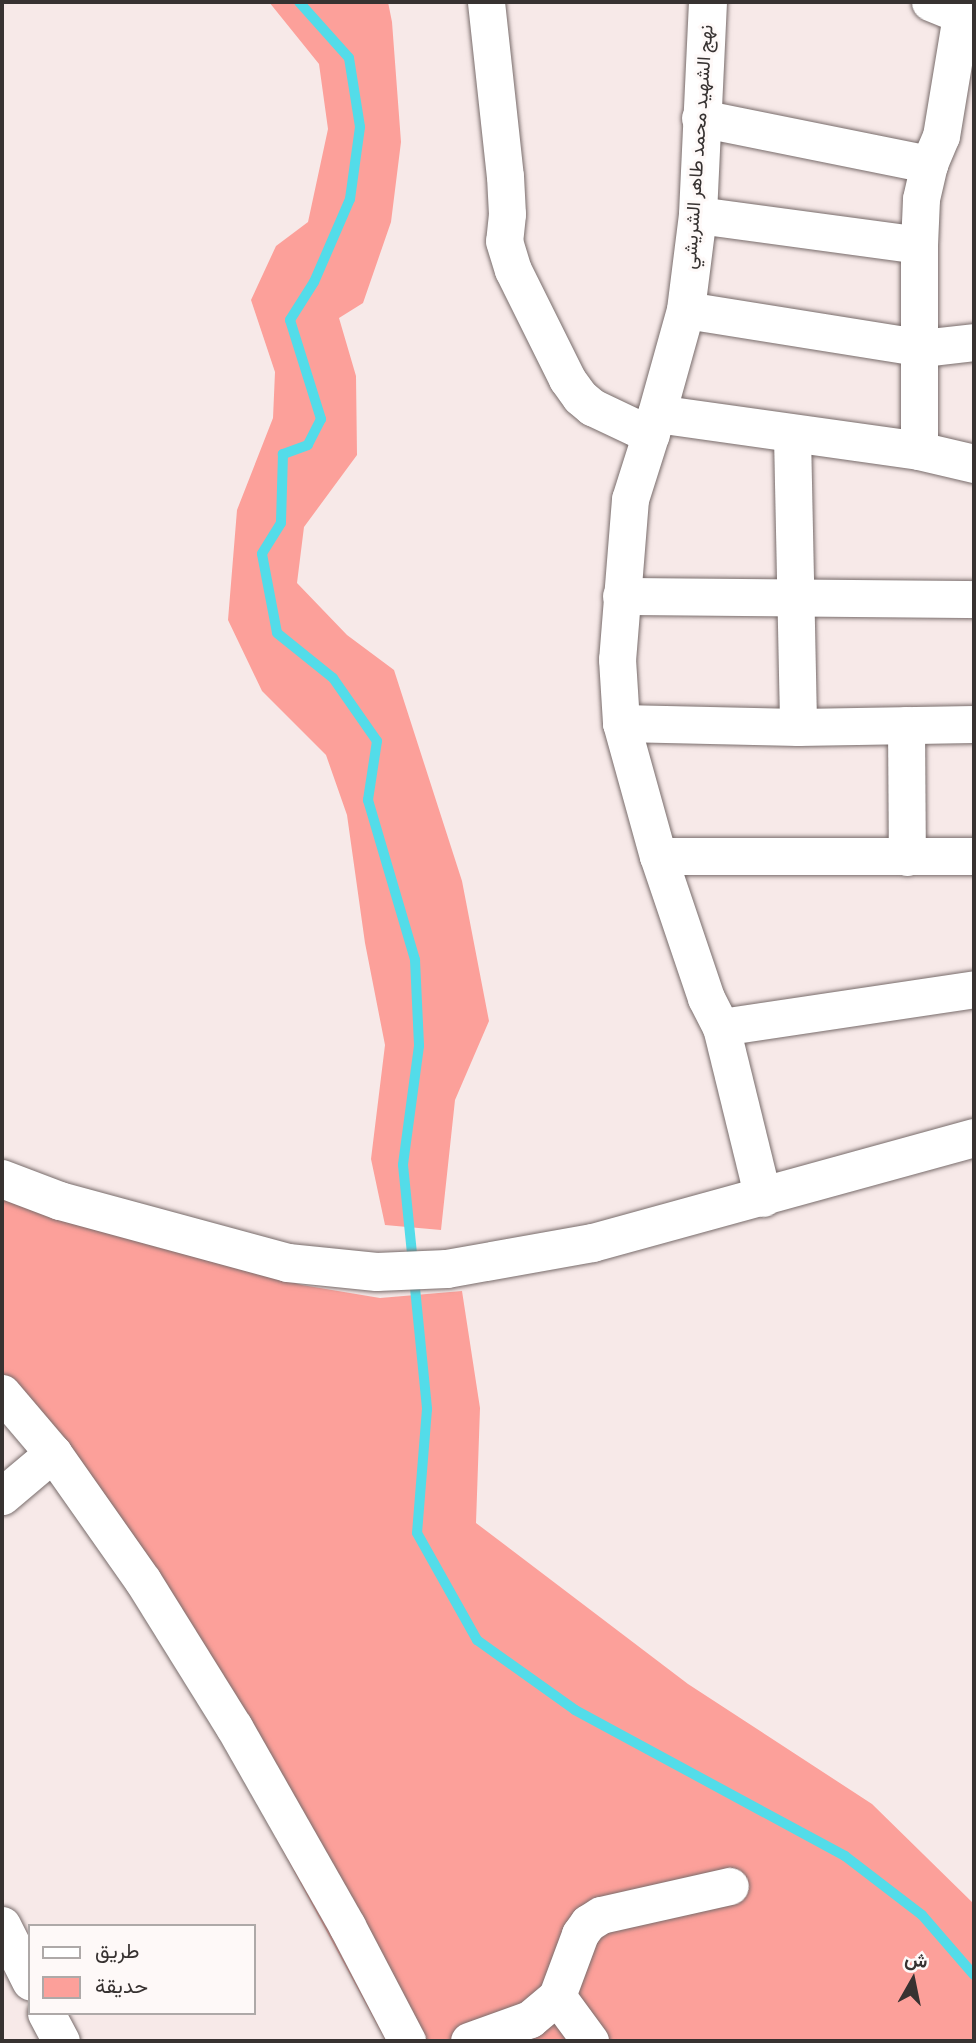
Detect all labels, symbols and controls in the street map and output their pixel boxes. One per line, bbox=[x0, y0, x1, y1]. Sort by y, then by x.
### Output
street label: نهج الشهيد محمد طاهر الشريشي bbox=[678, 24, 718, 270]
legend bbox=[28, 1924, 256, 2015]
text: طريق bbox=[95, 1936, 140, 1964]
north arrow bbox=[878, 1945, 948, 2015]
text: ش bbox=[903, 1945, 930, 1974]
text: حديقة bbox=[95, 1971, 148, 1999]

